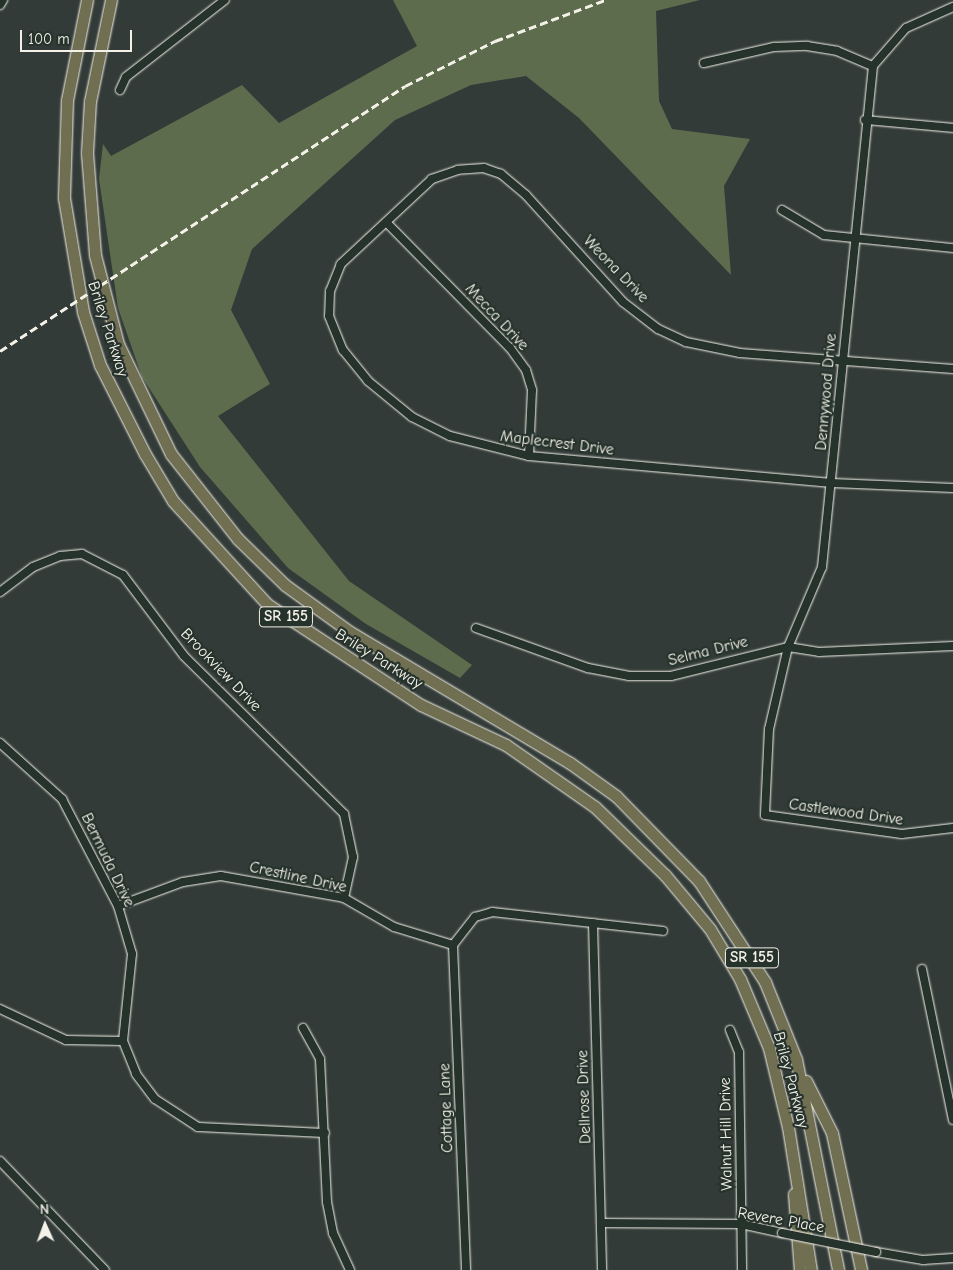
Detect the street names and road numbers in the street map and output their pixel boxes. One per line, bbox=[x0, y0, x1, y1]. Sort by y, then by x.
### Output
street label: Weona Drive bbox=[579, 231, 653, 307]
street label: Briley Parkway bbox=[84, 279, 132, 379]
street label: Mecca Drive bbox=[461, 279, 533, 355]
street label: Dennywood Drive bbox=[811, 333, 841, 451]
street label: Maplecrest Drive bbox=[499, 426, 615, 460]
road number: SR 155 bbox=[258, 604, 314, 630]
street label: Brookview Drive bbox=[176, 624, 266, 716]
street label: Briley Parkway bbox=[332, 625, 426, 693]
street label: Selma Drive bbox=[666, 632, 750, 670]
street label: Castlewood Drive bbox=[788, 794, 904, 830]
street label: Bermuda Drive bbox=[77, 810, 139, 910]
street label: Crestline Drive bbox=[248, 857, 348, 897]
road number: SR 155 bbox=[724, 946, 780, 970]
street label: Briley Parkway bbox=[769, 1030, 813, 1130]
street label: Dellrose Drive bbox=[573, 1050, 595, 1144]
street label: Cottage Lane bbox=[435, 1063, 457, 1153]
street label: Walnut Hill Drive bbox=[715, 1077, 737, 1191]
street label: Revere Place bbox=[736, 1203, 826, 1237]

